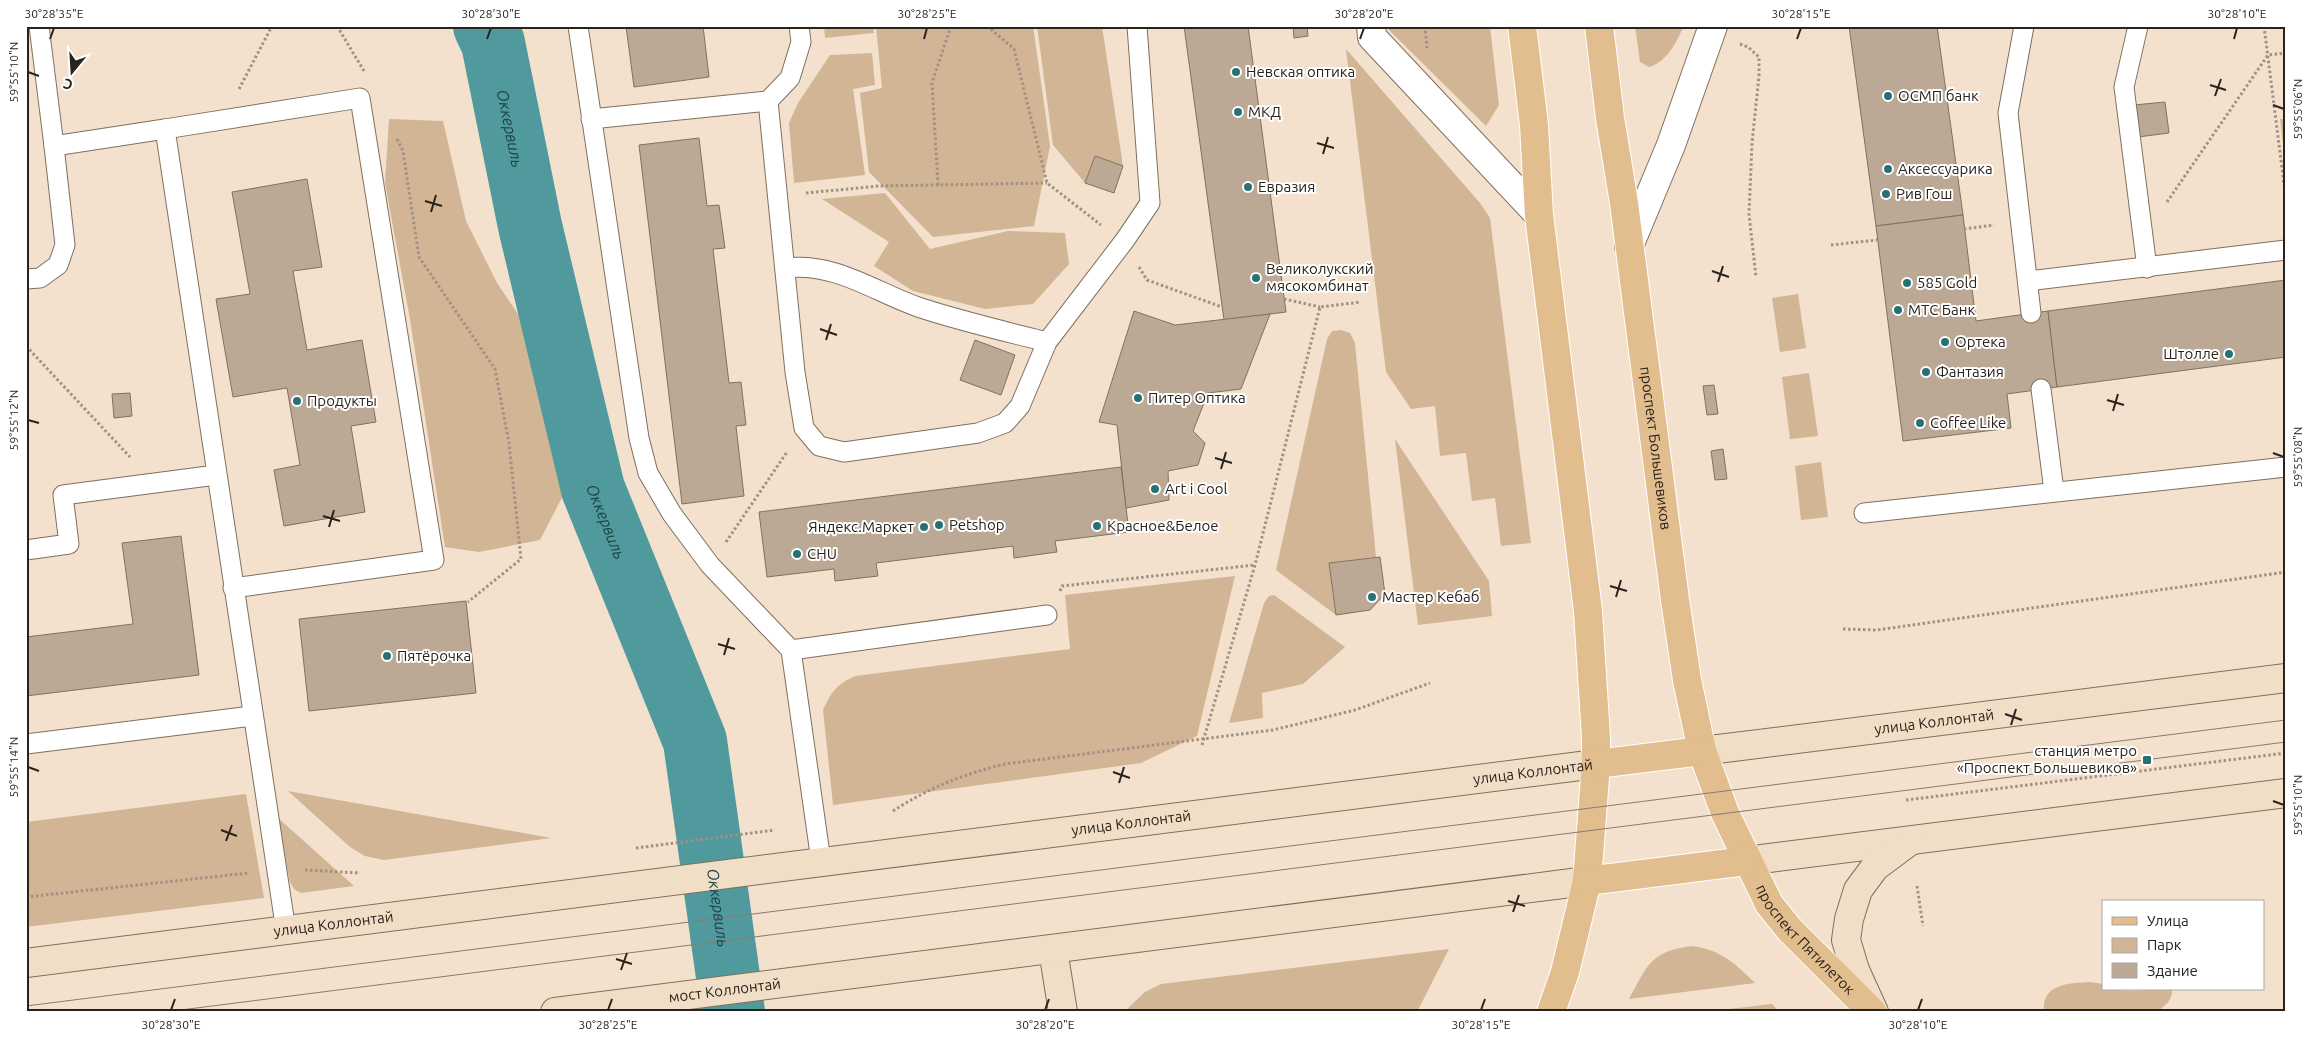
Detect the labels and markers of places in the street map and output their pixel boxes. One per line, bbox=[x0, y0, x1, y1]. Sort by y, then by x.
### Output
place label: Невская оптика bbox=[1246, 63, 1355, 80]
marker: Невская оптика bbox=[1230, 66, 1242, 78]
place label: ОСМП банк bbox=[1898, 87, 1979, 104]
marker: ОСМП банк bbox=[1882, 90, 1894, 102]
place label: МКД bbox=[1248, 103, 1281, 120]
marker: МКД bbox=[1232, 106, 1244, 118]
place label: Аксессуарика bbox=[1898, 160, 1993, 177]
marker: Аксессуарика bbox=[1882, 163, 1894, 175]
place label: Евразия bbox=[1258, 178, 1315, 195]
marker: Евразия bbox=[1242, 181, 1254, 193]
place label: Рив Гош bbox=[1896, 185, 1952, 202]
marker: Рив Гош bbox=[1880, 188, 1892, 200]
place label: Великолукский мясокомбинат bbox=[1266, 260, 1374, 294]
marker: Великолукский мясокомбинат bbox=[1250, 272, 1262, 284]
place label: 585 Gold bbox=[1917, 274, 1977, 291]
marker: 585 Gold bbox=[1901, 277, 1913, 289]
place label: МТС Банк bbox=[1908, 301, 1976, 318]
marker: МТС Банк bbox=[1892, 304, 1904, 316]
place label: Ортека bbox=[1955, 333, 2006, 350]
marker: Ортека bbox=[1939, 336, 1951, 348]
place label: Штолле bbox=[2163, 345, 2219, 362]
marker: Штолле bbox=[2223, 348, 2235, 360]
place label: Фантазия bbox=[1936, 363, 2004, 380]
marker: Фантазия bbox=[1920, 366, 1932, 378]
place label: Питер Оптика bbox=[1148, 389, 1246, 406]
place label: Продукты bbox=[307, 392, 377, 409]
marker: Питер Оптика bbox=[1132, 392, 1144, 404]
marker: Продукты bbox=[291, 395, 303, 407]
place label: Coffee Like bbox=[1930, 414, 2006, 431]
marker: Coffee Like bbox=[1914, 417, 1926, 429]
place label: Art i Cool bbox=[1165, 480, 1228, 497]
marker: Art i Cool bbox=[1149, 483, 1161, 495]
place label: Petshop bbox=[949, 516, 1004, 533]
place label: Красное&Белое bbox=[1107, 517, 1219, 534]
place label: Яндекс.Маркет bbox=[808, 518, 914, 535]
marker: Petshop bbox=[933, 519, 945, 531]
marker: Красное&Белое bbox=[1091, 520, 1103, 532]
marker: Яндекс.Маркет bbox=[918, 521, 930, 533]
place label: CHU bbox=[807, 545, 837, 562]
marker: CHU bbox=[791, 548, 803, 560]
place label: Мастер Кебаб bbox=[1382, 588, 1480, 605]
marker: Мастер Кебаб bbox=[1366, 591, 1378, 603]
place label: Пятёрочка bbox=[397, 647, 471, 664]
marker: Пятёрочка bbox=[381, 650, 393, 662]
place label: станция метро «Проспект Большевиков» bbox=[1957, 742, 2137, 776]
marker: станция метро «Проспект Большевиков» bbox=[2141, 754, 2153, 766]

